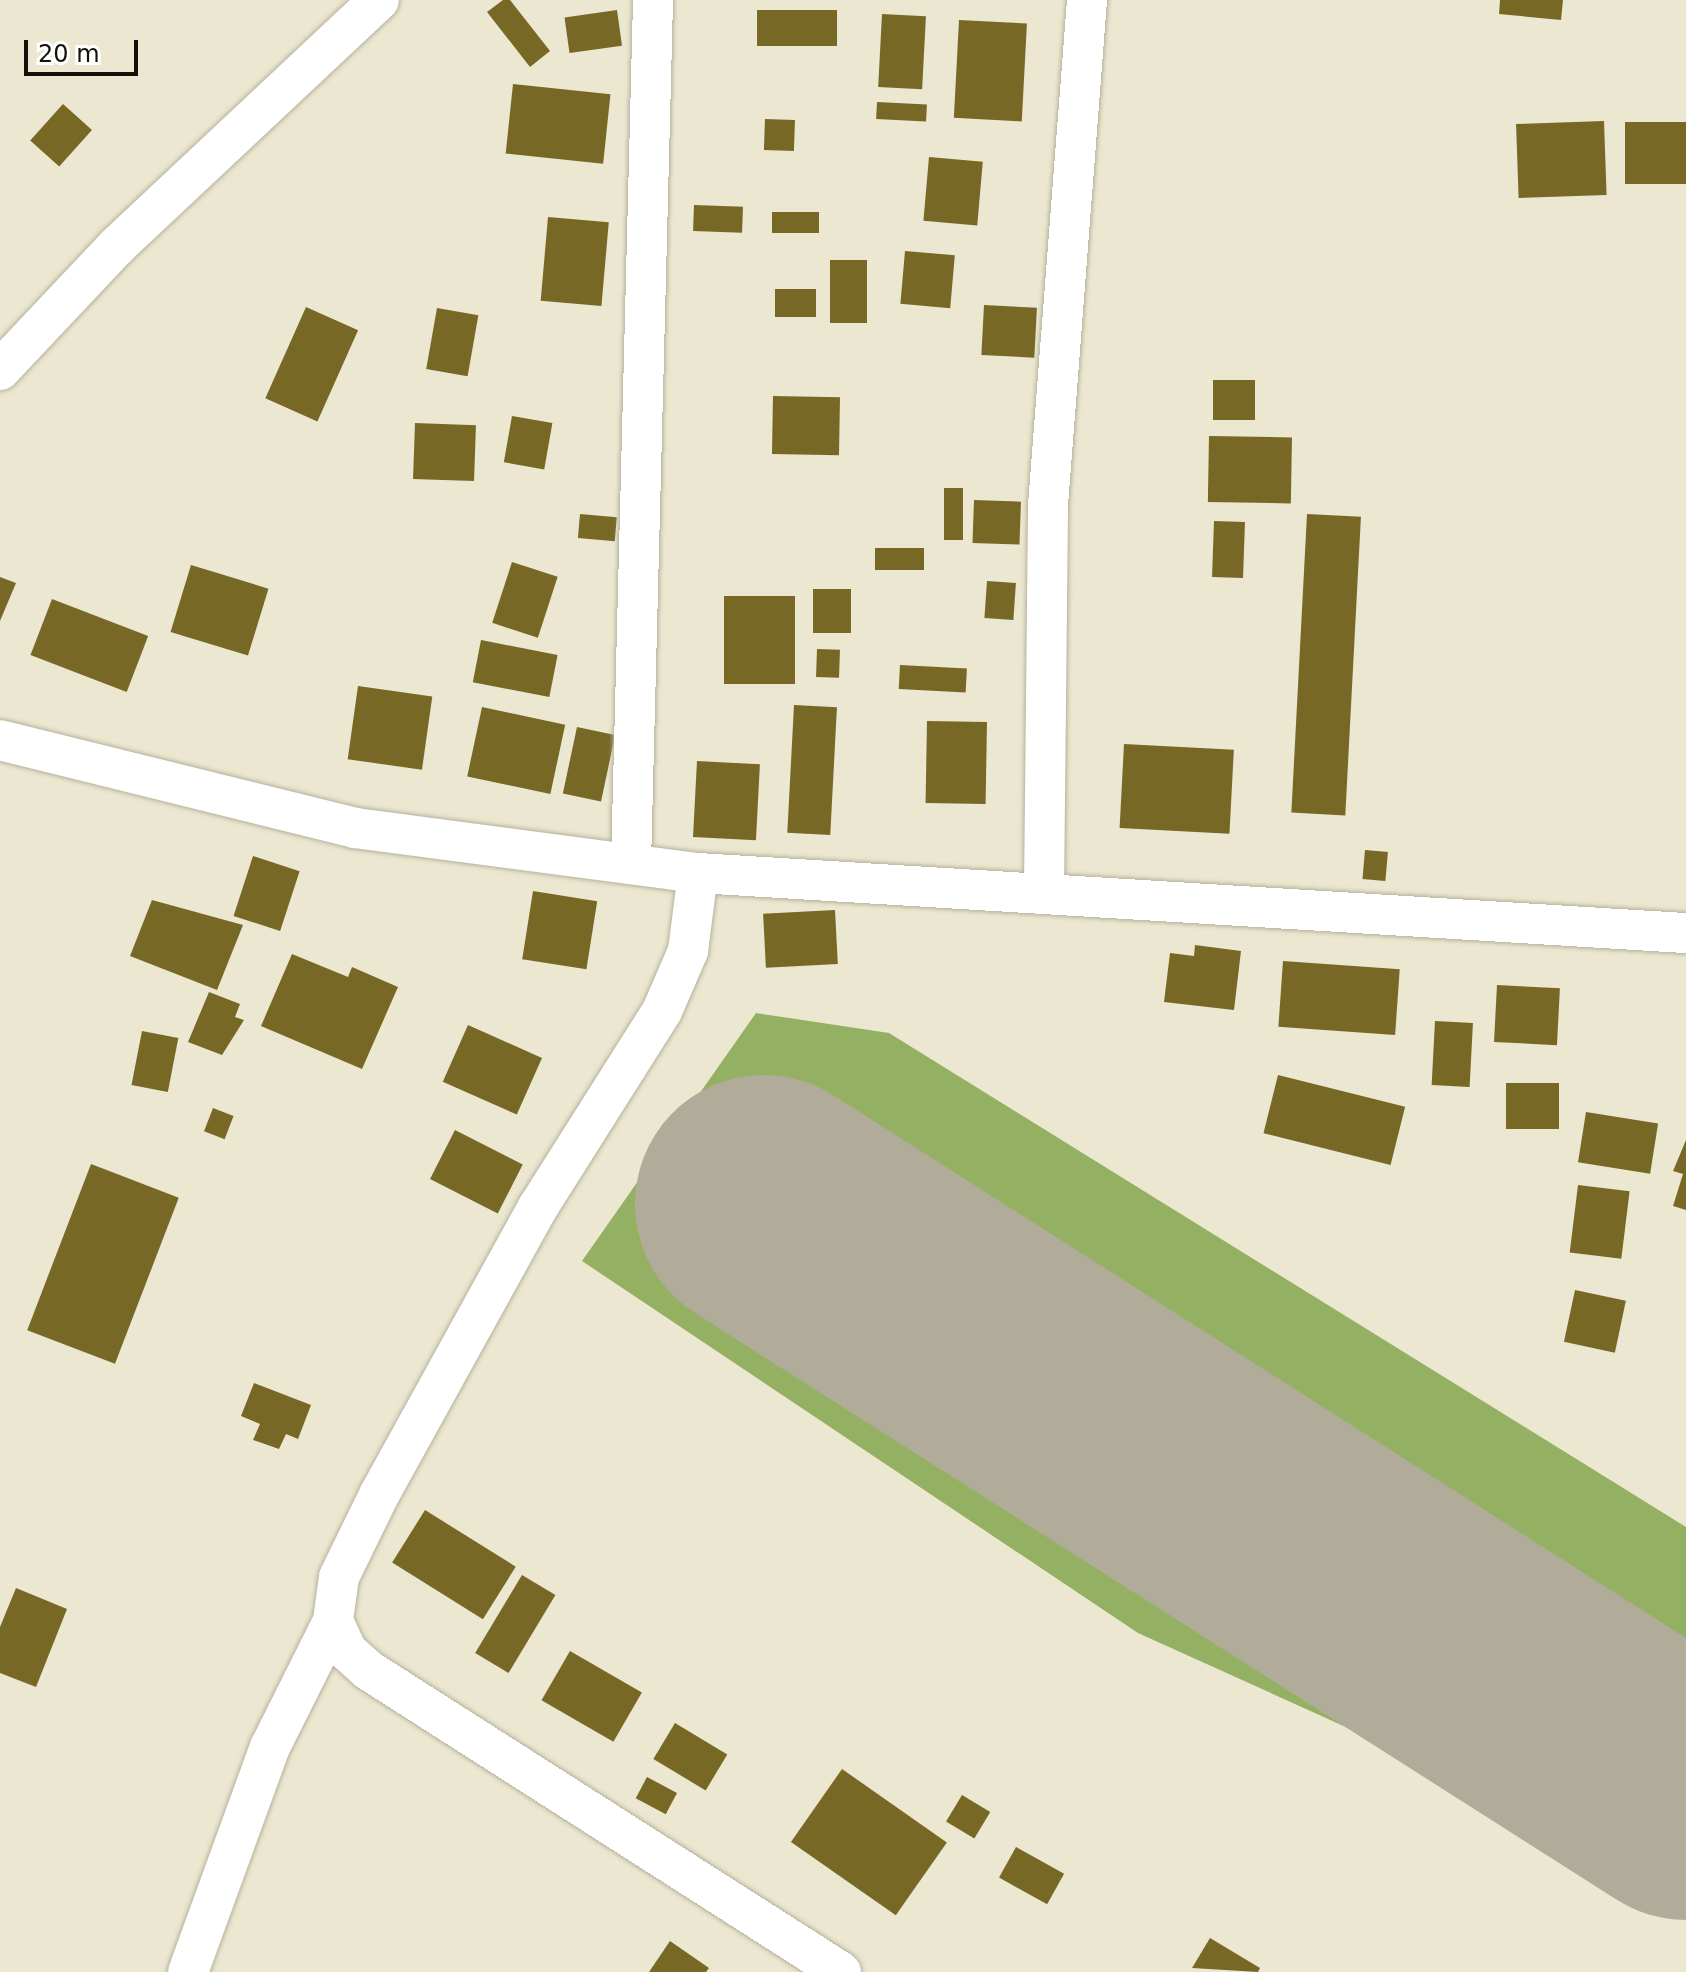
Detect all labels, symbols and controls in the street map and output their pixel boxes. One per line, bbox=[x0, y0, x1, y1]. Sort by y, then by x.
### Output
scale bar bbox=[28, 24, 142, 74]
text: 20 m bbox=[38, 40, 100, 68]

